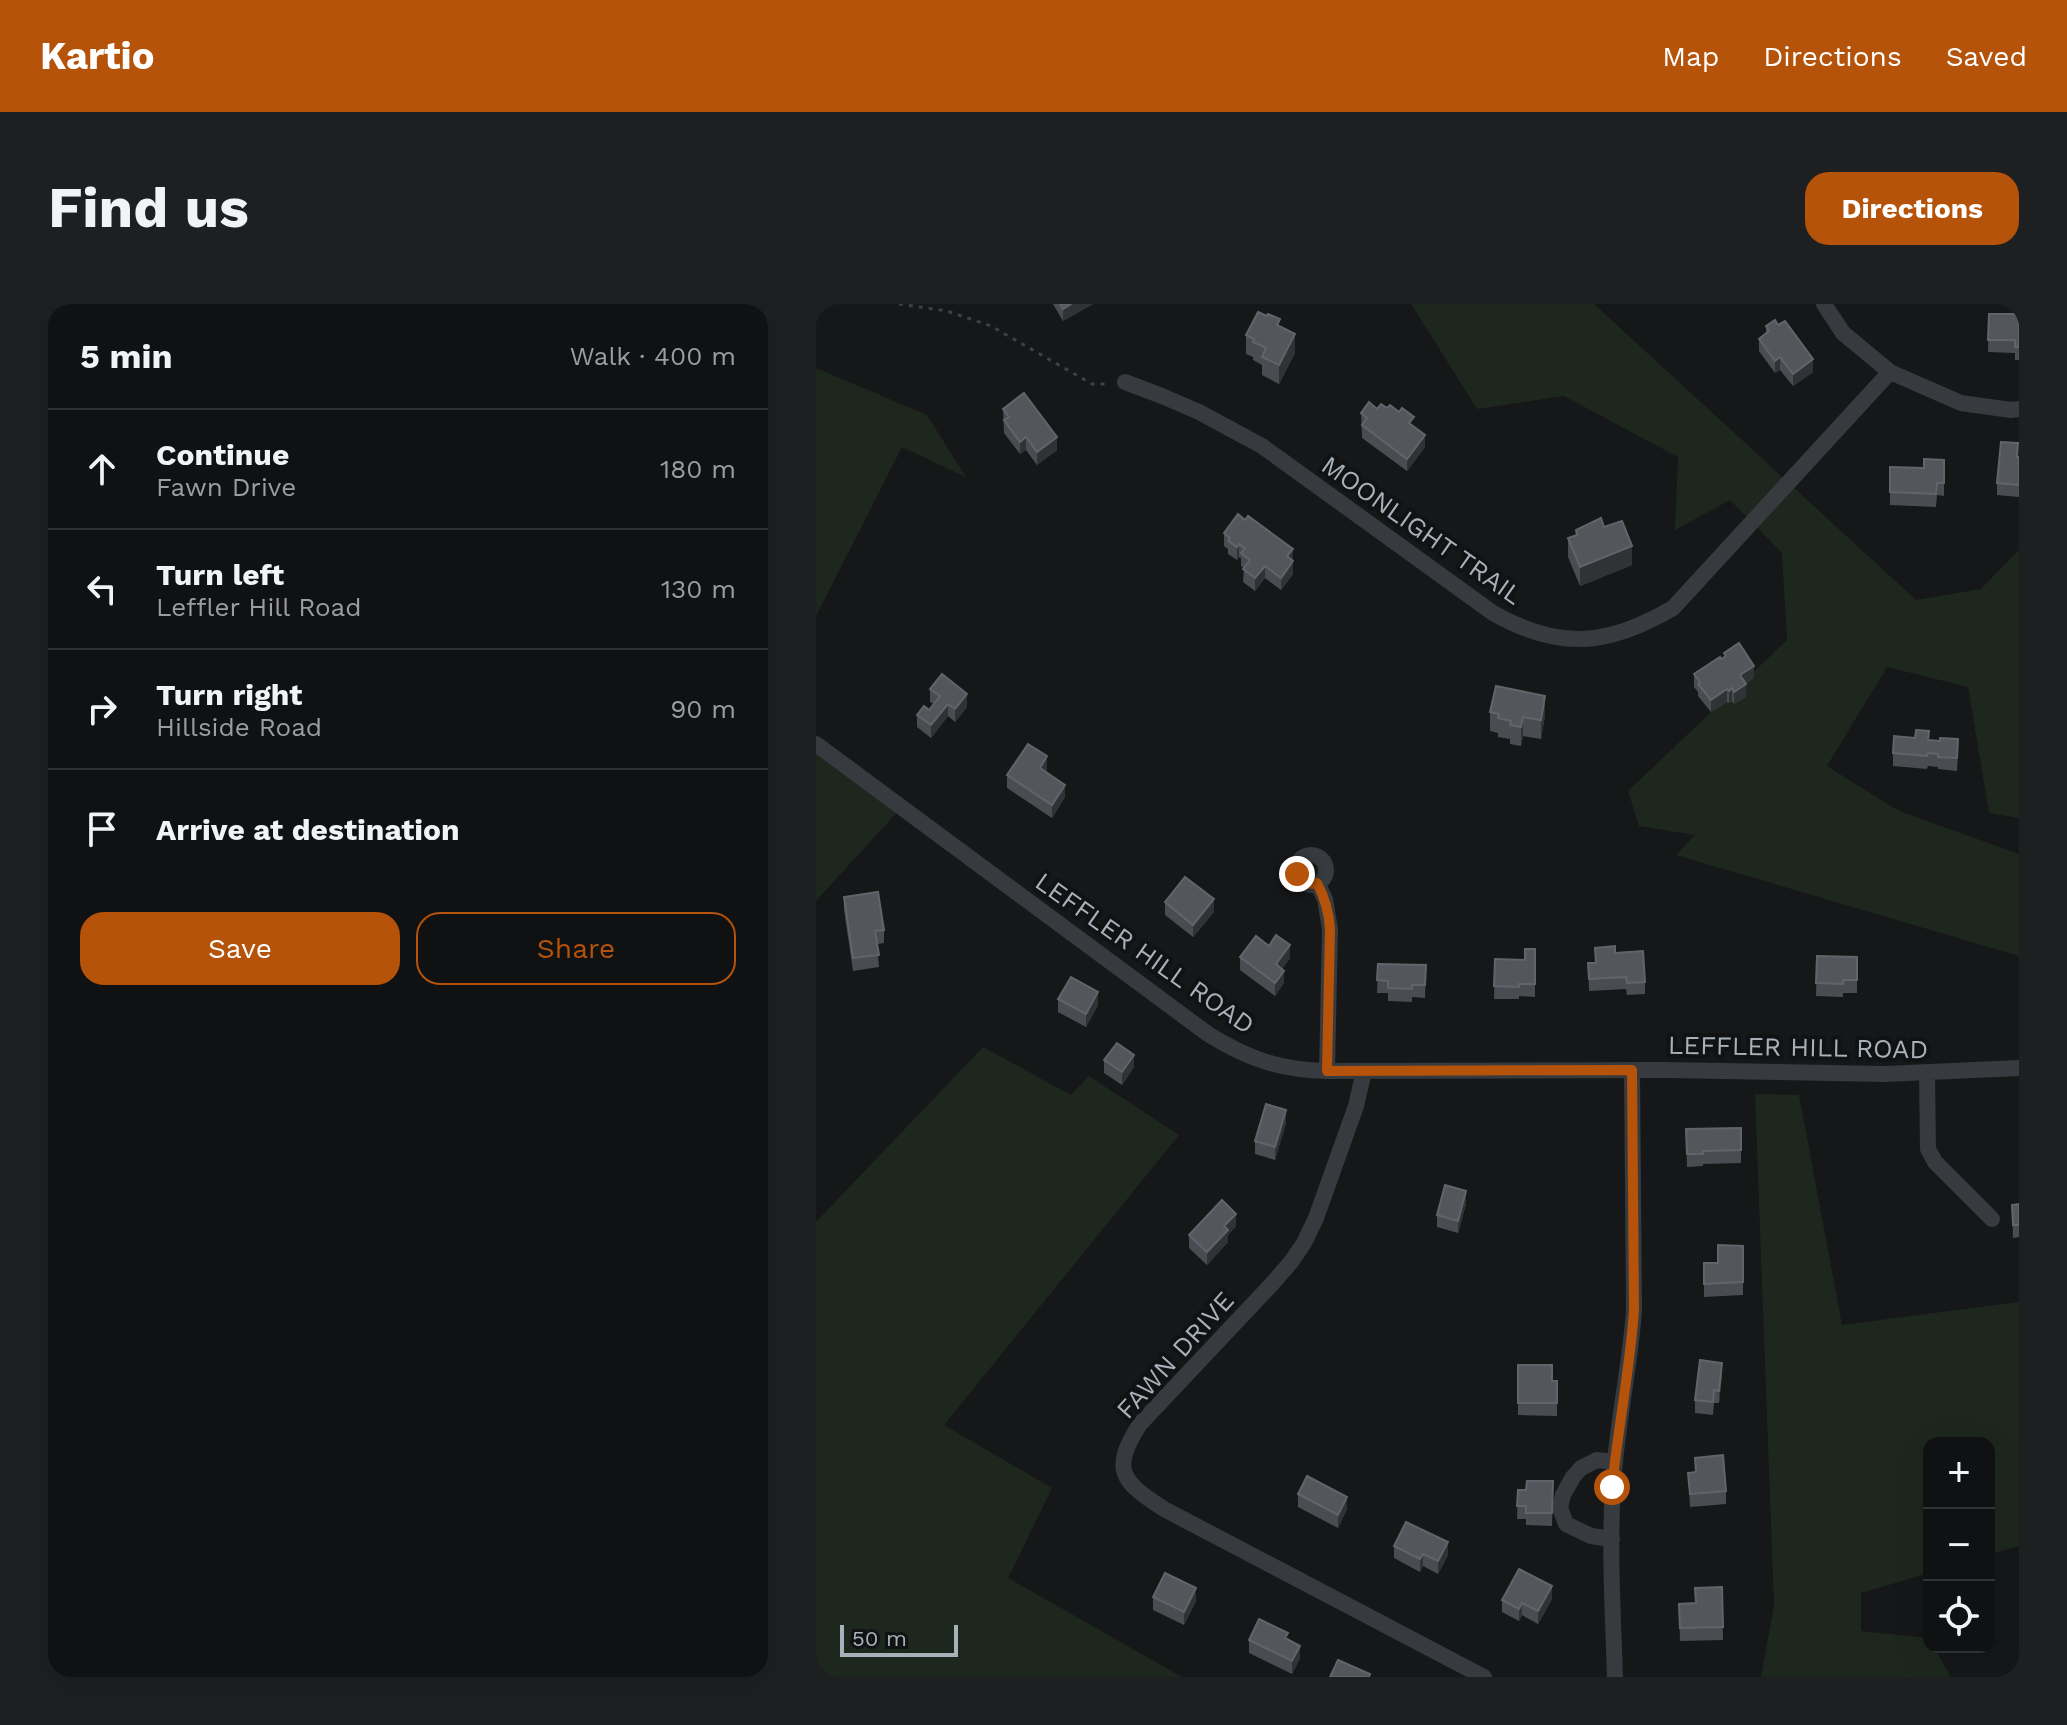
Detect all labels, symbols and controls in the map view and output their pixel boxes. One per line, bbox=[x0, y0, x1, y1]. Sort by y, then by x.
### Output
text: Kartio bbox=[40, 34, 154, 78]
text: Map bbox=[1662, 40, 1719, 73]
text: Directions bbox=[1763, 40, 1902, 73]
text: Saved bbox=[1946, 40, 2027, 73]
button: Directions bbox=[1805, 172, 2019, 245]
text: Find us bbox=[48, 175, 249, 241]
text: 5 min bbox=[80, 336, 173, 376]
text: Walk · 400 m bbox=[570, 341, 736, 371]
text: Continue bbox=[156, 437, 289, 472]
icon: ahead bbox=[80, 447, 124, 491]
street label: MOONLIGHT TRAIL bbox=[1316, 449, 1528, 611]
text: 180 m bbox=[660, 454, 736, 484]
text: Fawn Drive bbox=[156, 472, 296, 502]
text: Turn left bbox=[156, 557, 284, 592]
icon: left bbox=[80, 567, 124, 611]
text: 130 m bbox=[661, 574, 736, 604]
text: Leffler Hill Road bbox=[156, 592, 362, 622]
text: Turn right bbox=[156, 677, 302, 712]
icon: right bbox=[80, 687, 124, 731]
text: 90 m bbox=[670, 694, 736, 724]
text: Hillside Road bbox=[156, 712, 322, 742]
icon: arrive bbox=[80, 807, 124, 851]
text: Arrive at destination bbox=[156, 812, 460, 847]
route end bbox=[1279, 856, 1315, 892]
street label: LEFFLER HILL ROAD bbox=[1030, 866, 1260, 1040]
button: Save bbox=[80, 912, 400, 985]
button: Share bbox=[416, 912, 736, 985]
street label: LEFFLER HILL ROAD bbox=[1668, 1030, 1928, 1064]
street label: FAWN DRIVE bbox=[1110, 1285, 1240, 1425]
map controls bbox=[1923, 1437, 1995, 1653]
button: + bbox=[1923, 1437, 1995, 1509]
route start bbox=[1594, 1469, 1630, 1505]
button: − bbox=[1923, 1509, 1995, 1581]
button: locate bbox=[1923, 1581, 1995, 1653]
scale bar bbox=[840, 1621, 958, 1657]
text: 50 m bbox=[852, 1626, 907, 1651]

